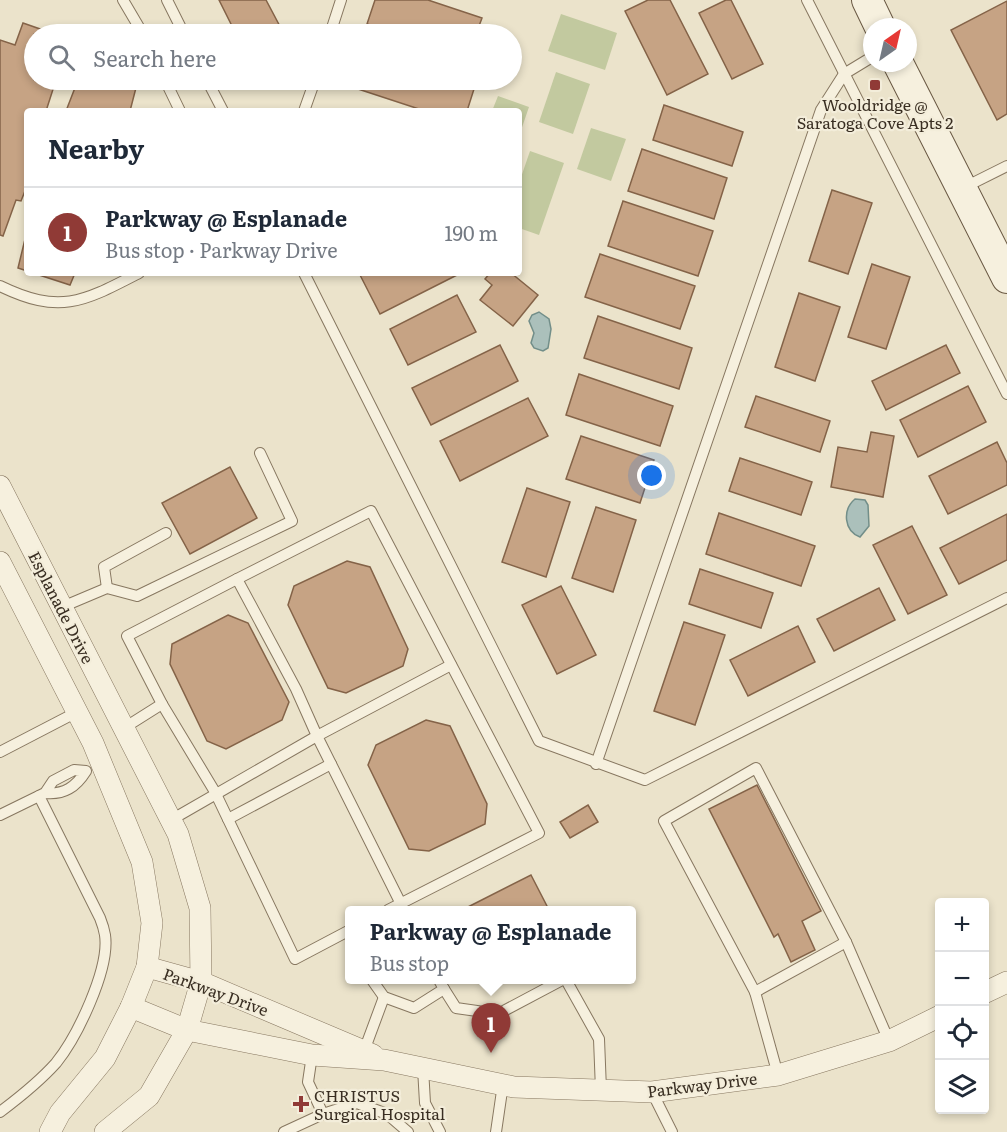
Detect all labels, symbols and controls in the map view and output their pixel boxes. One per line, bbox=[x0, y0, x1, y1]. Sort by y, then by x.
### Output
north arrow bbox=[863, 18, 917, 72]
search box bbox=[24, 24, 522, 90]
icon: search bbox=[45, 41, 78, 74]
text: Search here bbox=[93, 41, 216, 74]
marker: Wooldridge @ Saratoga Cove Apts 2 bbox=[868, 78, 882, 92]
place label: Wooldridge @ Saratoga Cove Apts 2 bbox=[797, 92, 953, 134]
text: Nearby bbox=[48, 128, 144, 167]
text: Parkway @ Esplanade bbox=[105, 201, 347, 234]
text: 1 bbox=[63, 217, 72, 247]
text: 190 m bbox=[444, 217, 498, 247]
text: Bus stop · Parkway Drive bbox=[105, 234, 338, 264]
your location bbox=[637, 461, 666, 490]
street label: Esplanade Drive bbox=[23, 547, 101, 667]
map controls bbox=[935, 898, 989, 1114]
button: + bbox=[935, 898, 989, 952]
popup bbox=[345, 906, 636, 984]
text: Parkway @ Esplanade bbox=[369, 914, 612, 947]
text: Bus stop bbox=[369, 947, 449, 977]
button: − bbox=[935, 952, 989, 1006]
street label: Parkway Drive bbox=[160, 961, 272, 1021]
pin: 1 bbox=[472, 1004, 510, 1053]
button: locate bbox=[935, 1006, 989, 1060]
button: layers bbox=[935, 1060, 989, 1114]
street label: Parkway Drive bbox=[646, 1065, 758, 1103]
place label: CHRISTUS Surgical Hospital bbox=[314, 1083, 445, 1125]
marker: CHRISTUS Surgical Hospital bbox=[292, 1095, 310, 1113]

